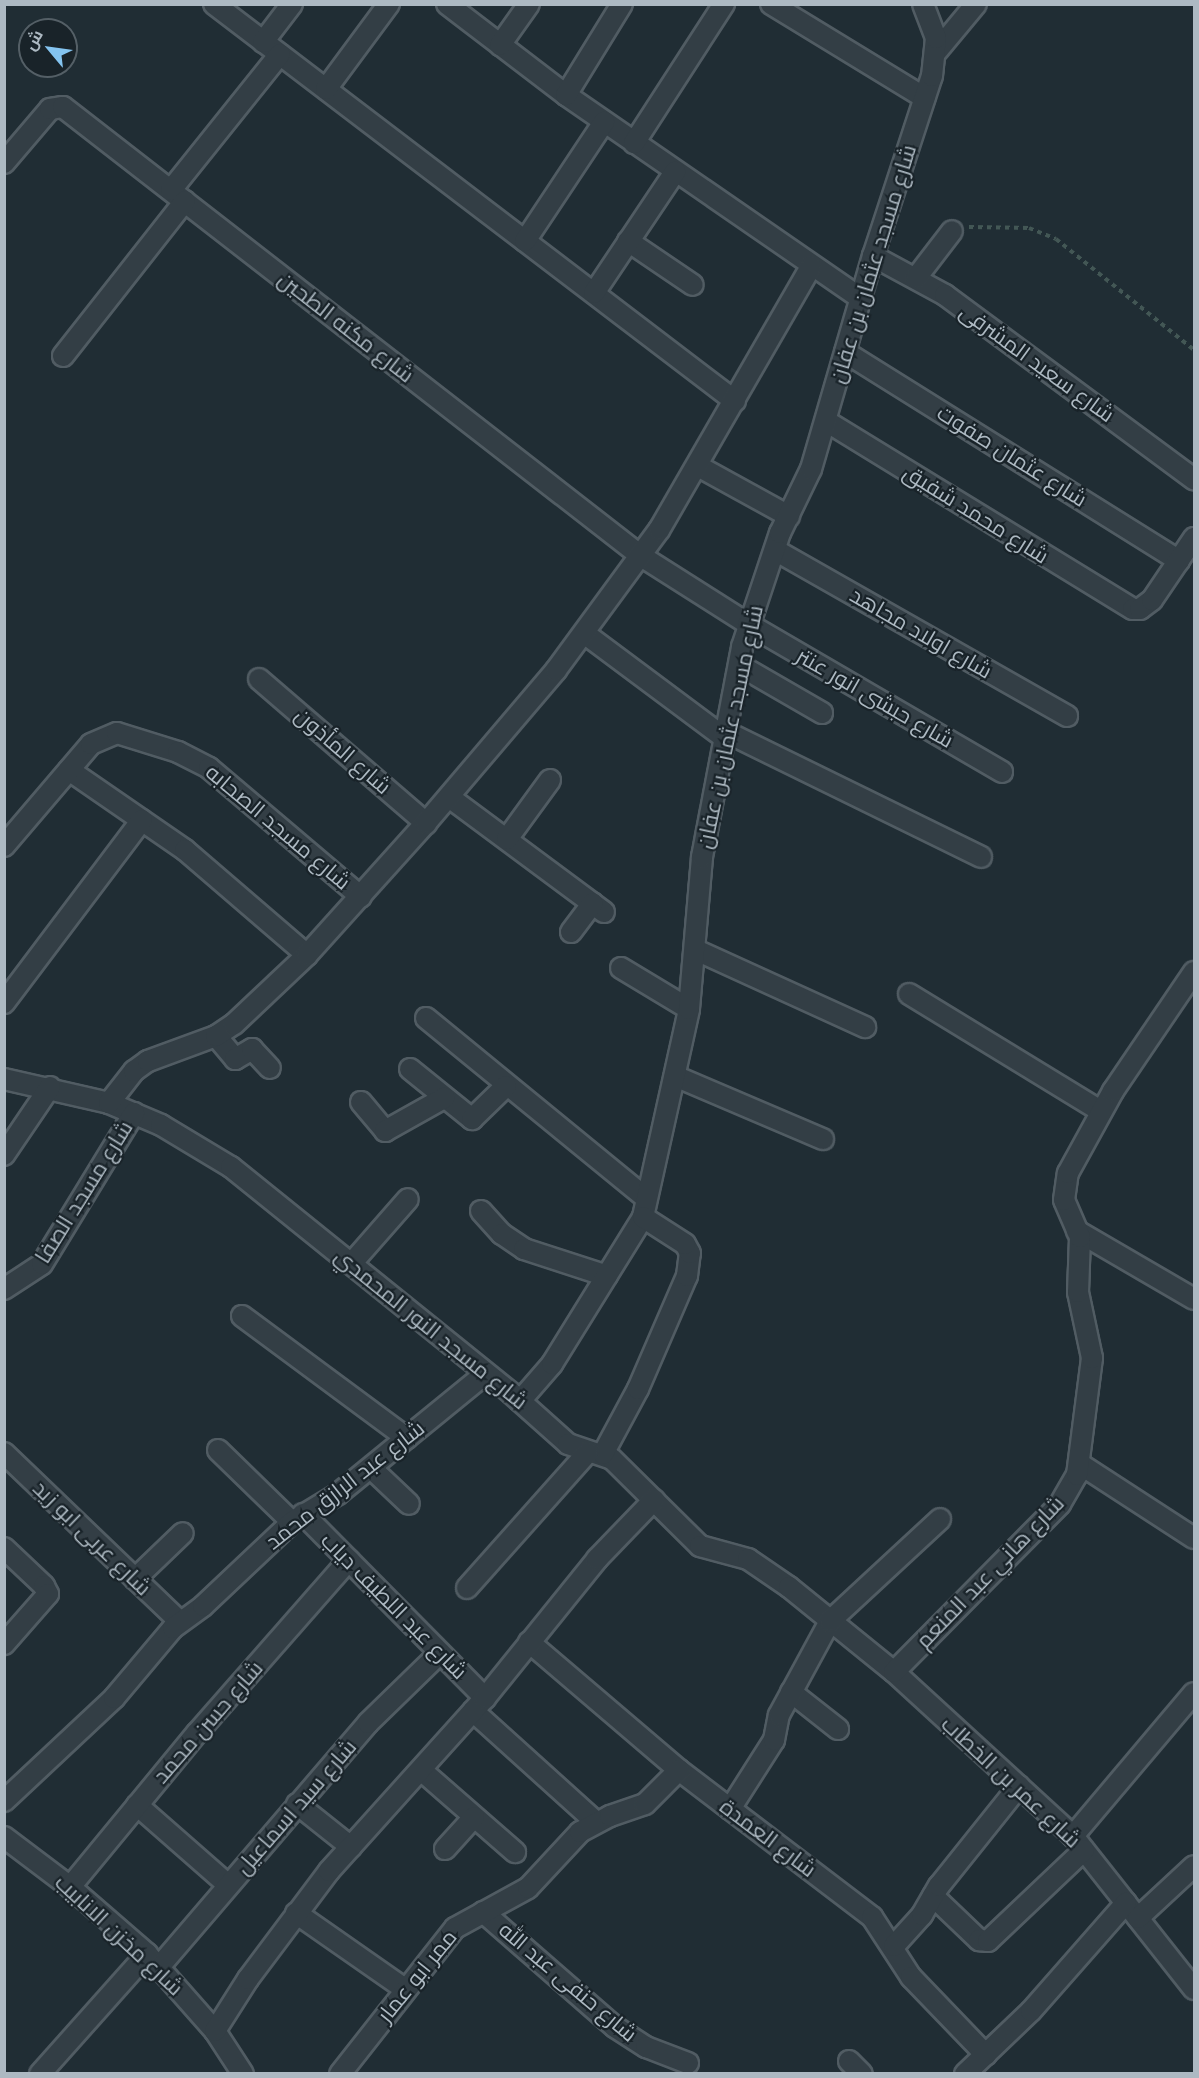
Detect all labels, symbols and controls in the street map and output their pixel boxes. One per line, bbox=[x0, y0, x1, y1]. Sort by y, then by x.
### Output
north arrow bbox=[18, 18, 78, 78]
text: ش bbox=[19, 26, 48, 54]
street label: شارع مسجد عثمان بن عفان bbox=[824, 141, 922, 387]
street label: شارع مكنه الطحين bbox=[273, 266, 419, 388]
street label: شارع سعيد المشرفى bbox=[955, 298, 1119, 428]
street label: شارع عثمان صفوت bbox=[932, 399, 1092, 513]
street label: شارع محمد شفيق bbox=[898, 459, 1054, 569]
street label: شارع اولاد مجاهد bbox=[845, 582, 997, 684]
street label: شارع مسجد عثمان بن عفان bbox=[691, 603, 769, 851]
street label: شارع حبشى انور عنتر bbox=[792, 642, 958, 754]
street label: شارع المأذون bbox=[289, 702, 397, 800]
street label: شارع مسجد الصحابه bbox=[200, 759, 356, 895]
street label: شارع مسجد الصفا bbox=[30, 1116, 138, 1268]
street label: شارع مسجد النور المحمدي bbox=[329, 1243, 533, 1415]
street label: شارع عبد الرازق محمد bbox=[260, 1415, 430, 1555]
street label: شارع عربى ابو زيد bbox=[27, 1475, 157, 1601]
street label: شارع هاني عبد المنعم bbox=[910, 1490, 1070, 1654]
street label: شارع عبد اللطيف دياب bbox=[315, 1527, 473, 1685]
street label: شارع حسن محمد bbox=[148, 1655, 268, 1789]
street label: شارع عمر بن الخطاب bbox=[936, 1711, 1086, 1853]
street label: شارع سيد اسماعيل bbox=[230, 1734, 362, 1880]
street label: شارع العمدة bbox=[715, 1793, 821, 1883]
street label: شارع مخزن الانابيب bbox=[50, 1869, 188, 2001]
street label: شارع حنفى عبد الله bbox=[494, 1917, 642, 2047]
street label: ممر ابو عمار bbox=[372, 1924, 462, 2028]

